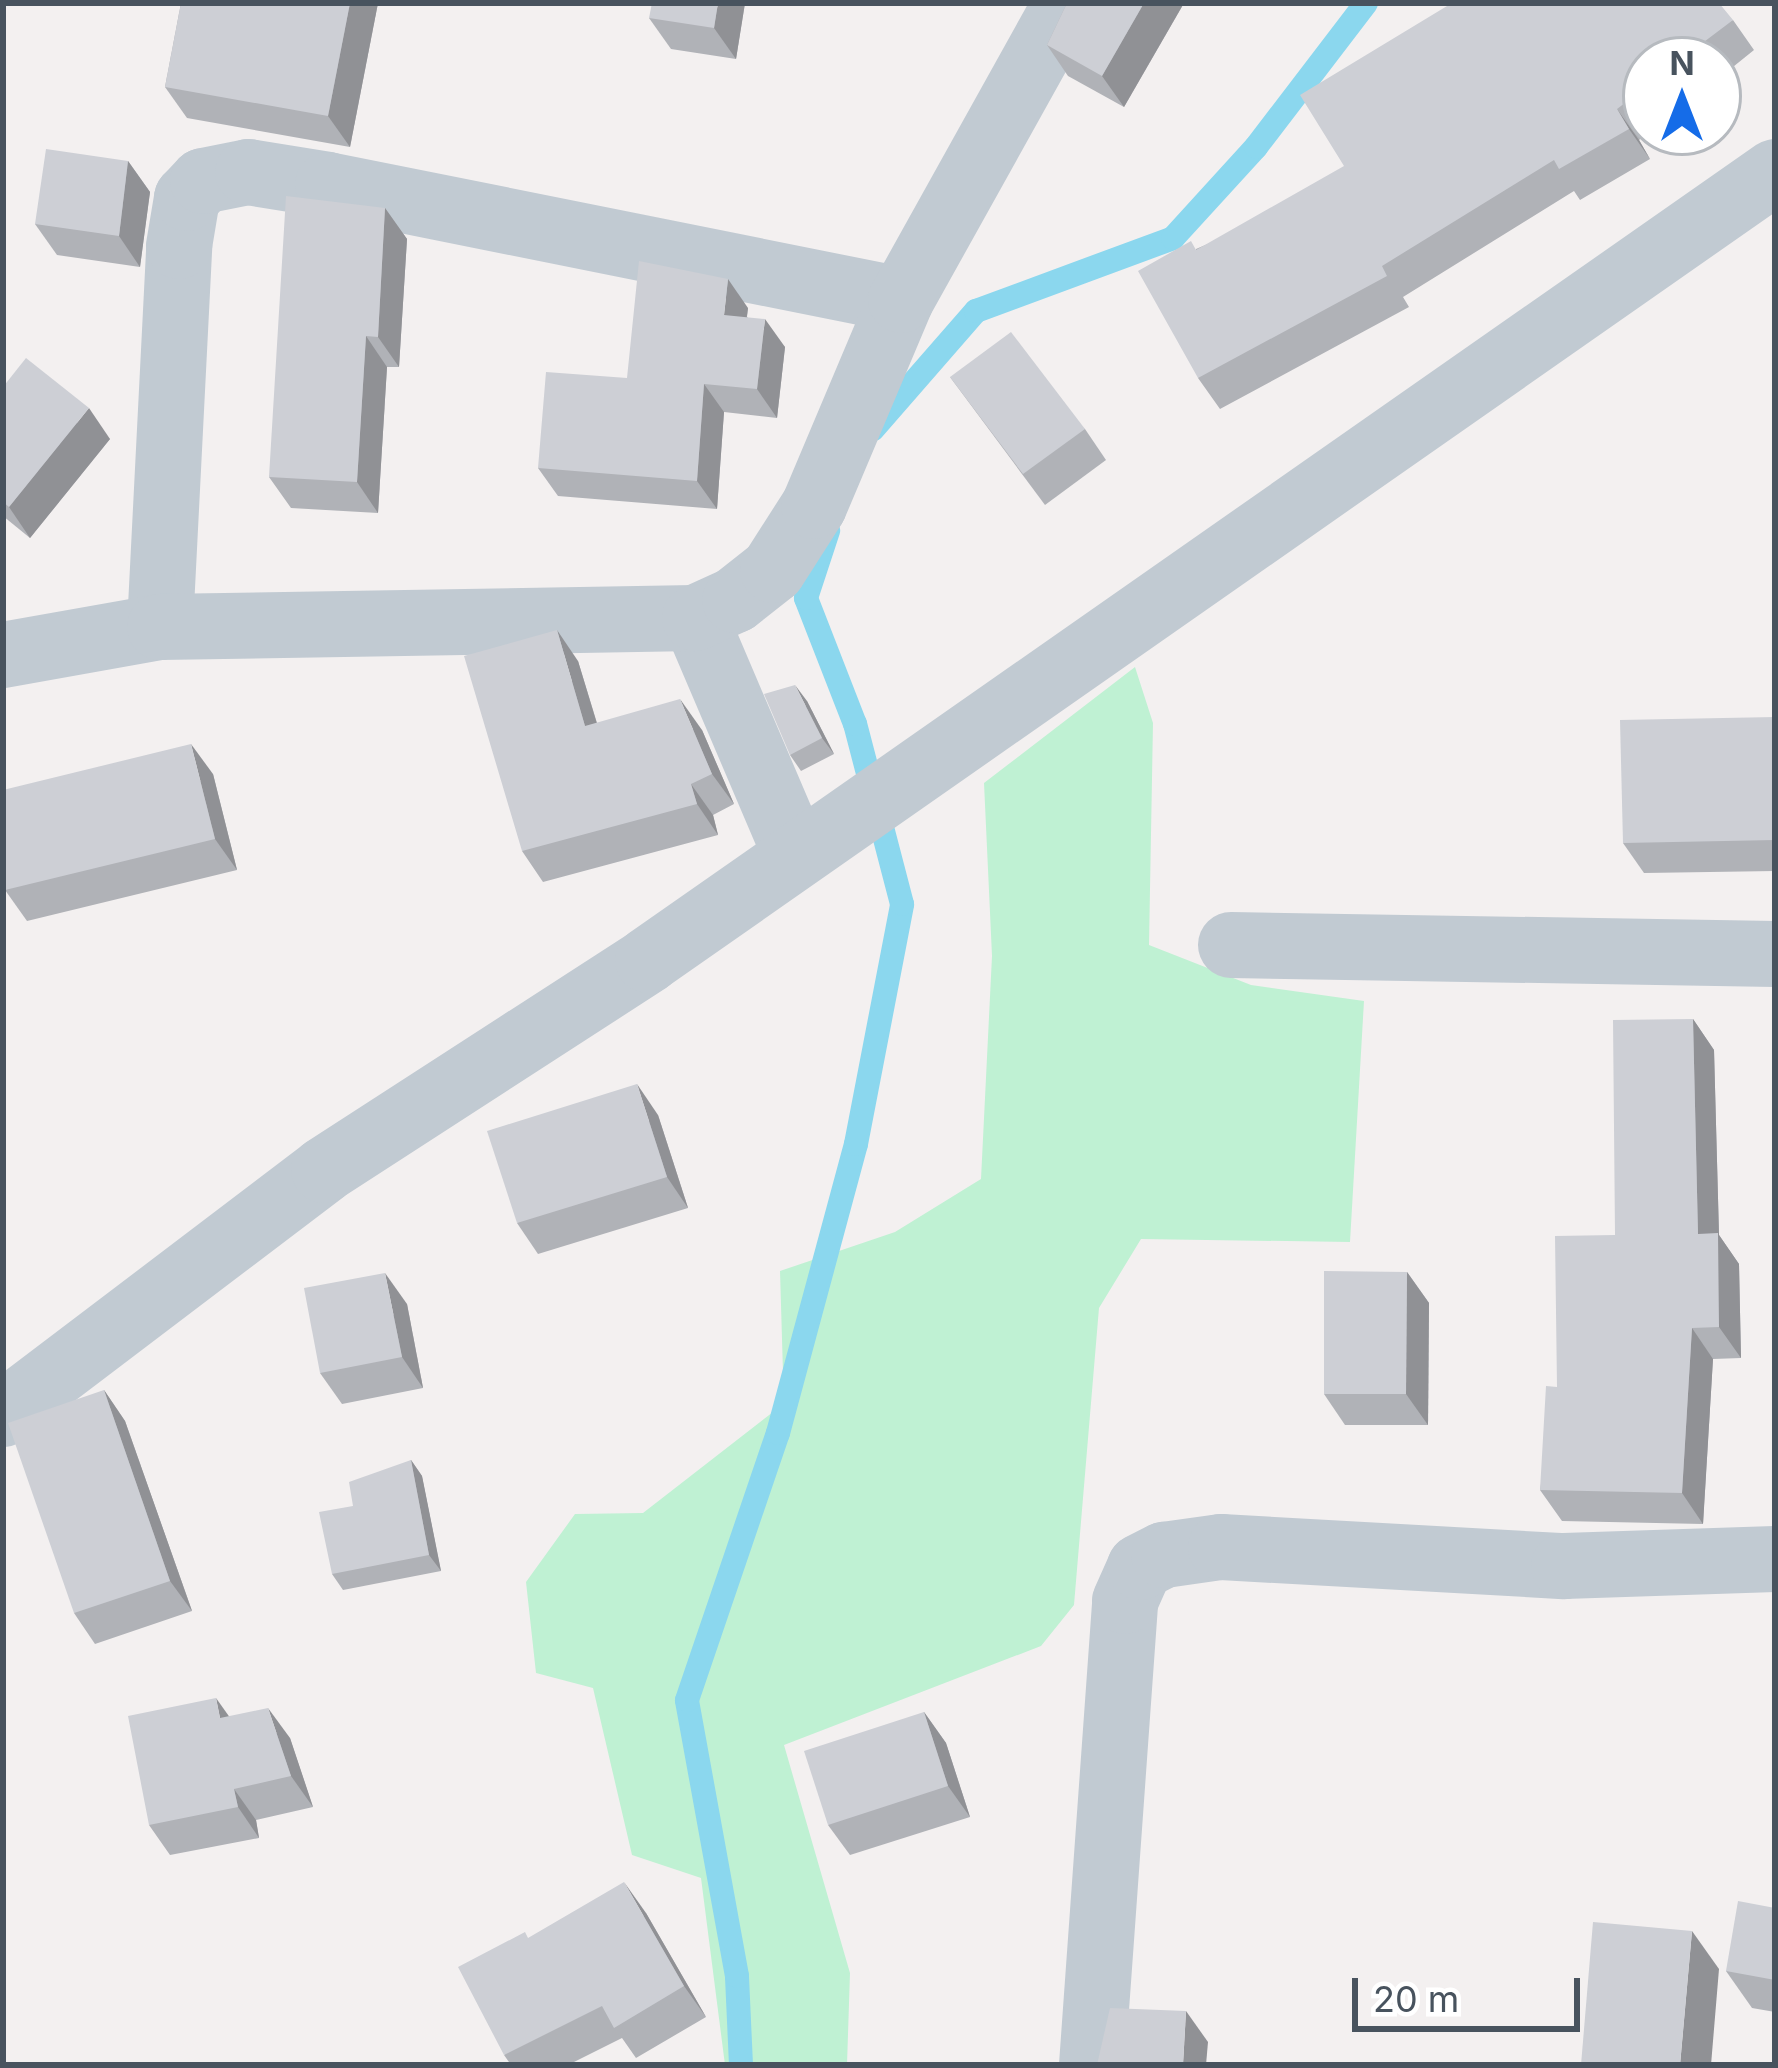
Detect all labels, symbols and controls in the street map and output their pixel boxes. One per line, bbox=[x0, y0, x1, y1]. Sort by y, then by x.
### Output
north arrow bbox=[1622, 36, 1742, 156]
text: N bbox=[1669, 43, 1695, 83]
scale bar bbox=[1358, 1954, 1586, 2028]
text: 20 m bbox=[1373, 1977, 1459, 2021]

